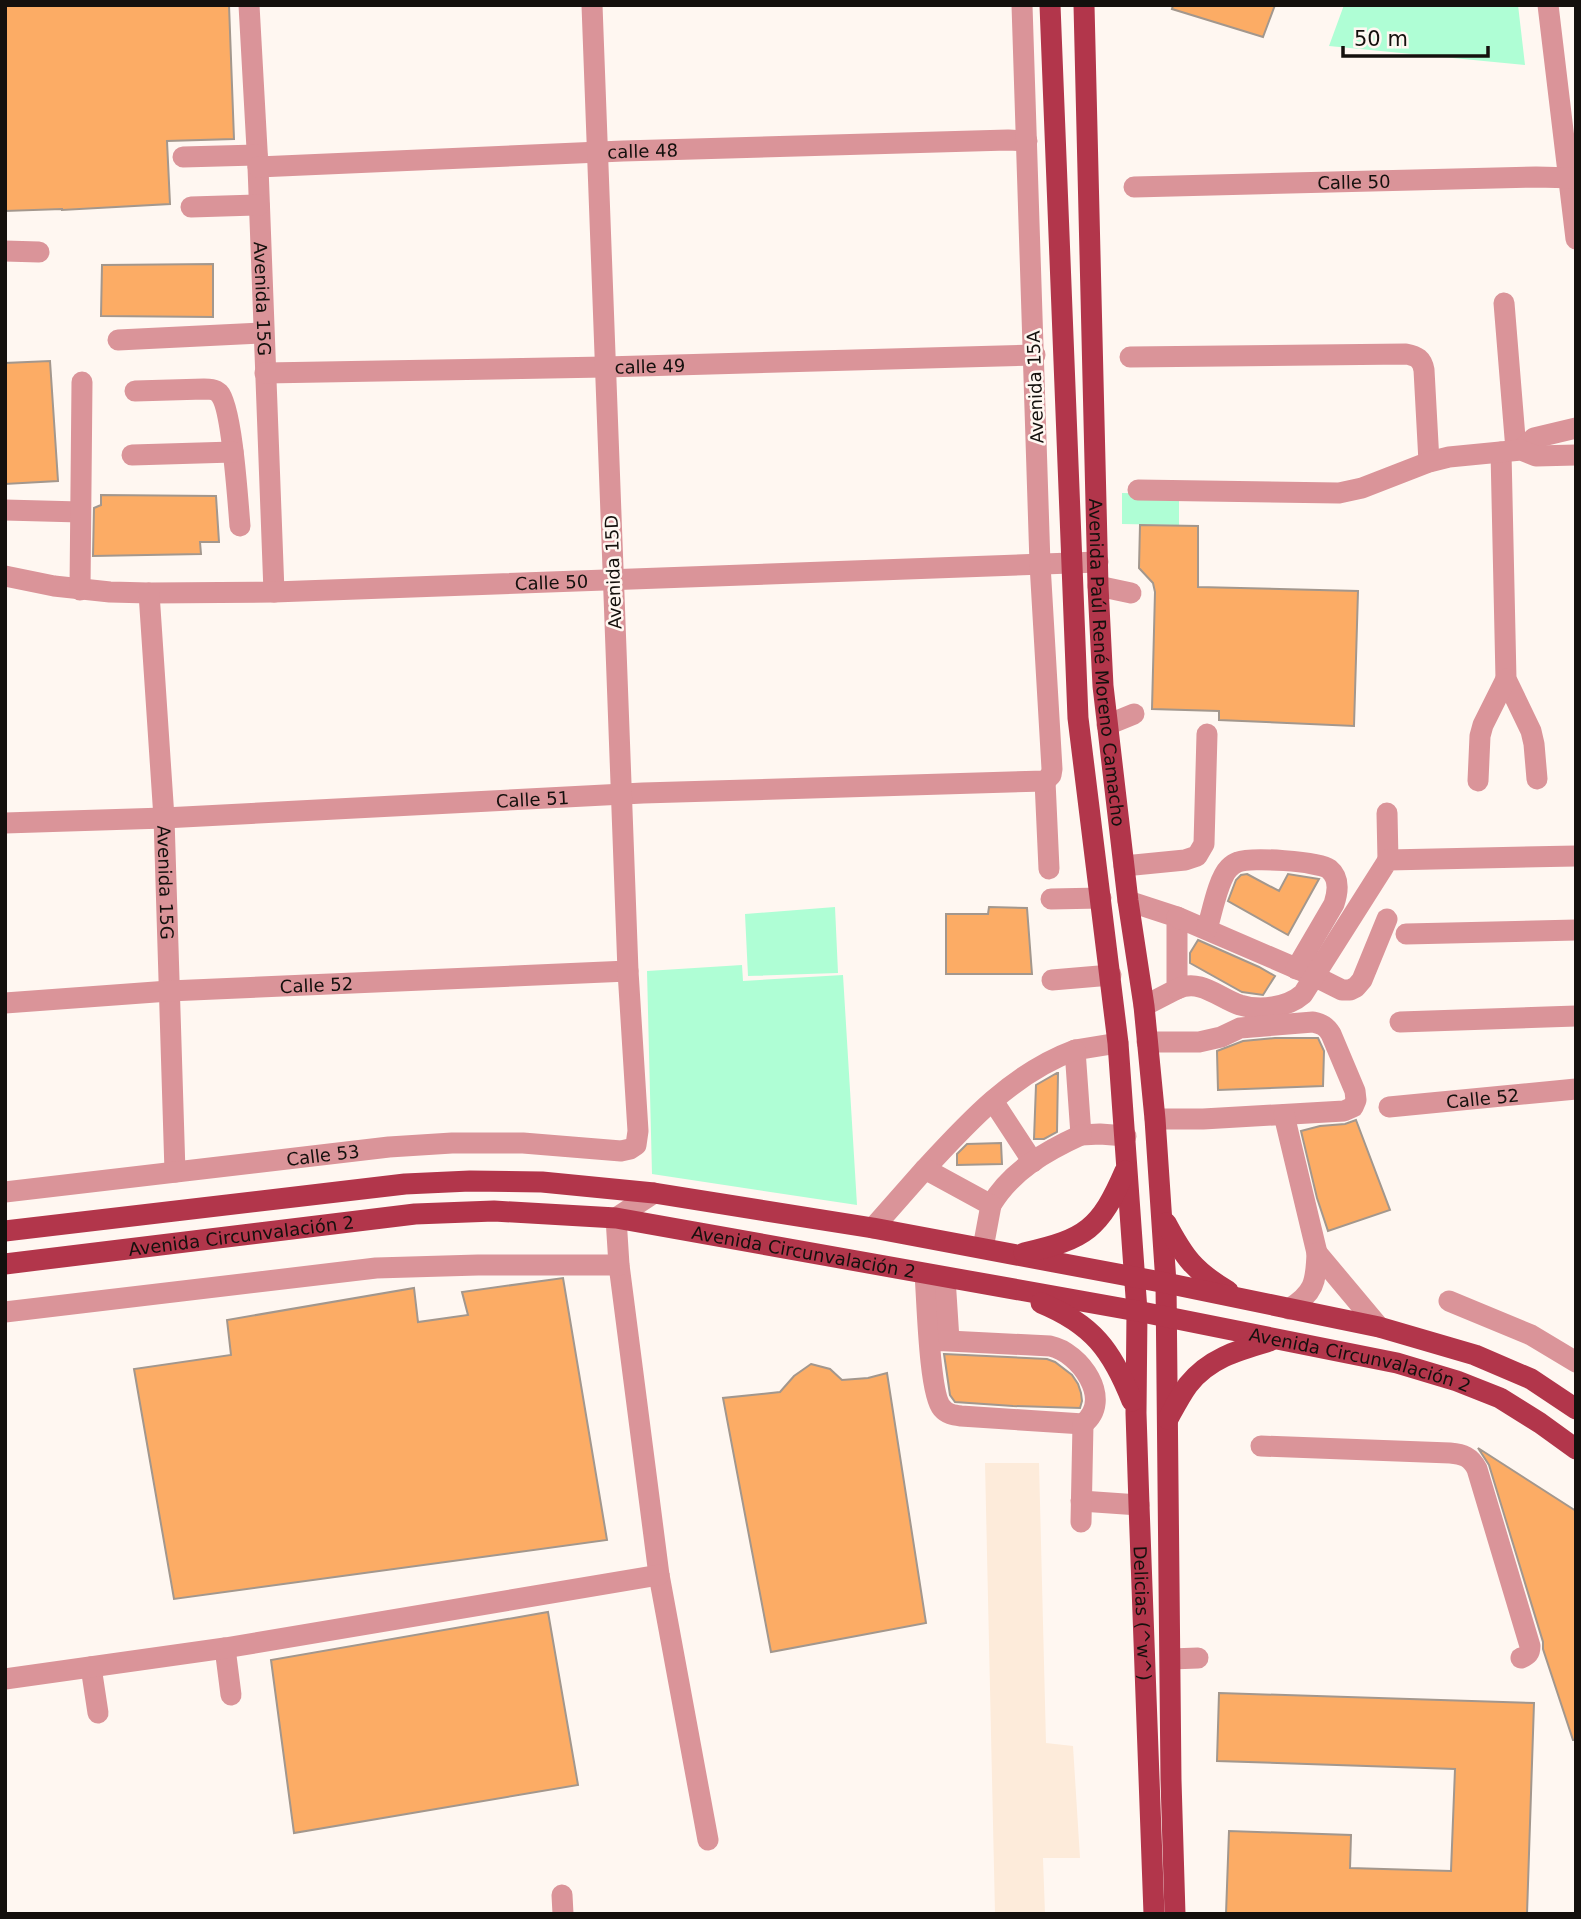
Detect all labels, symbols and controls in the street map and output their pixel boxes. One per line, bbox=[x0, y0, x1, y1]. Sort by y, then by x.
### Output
scale bar bbox=[1343, 14, 1488, 58]
text: 50 m bbox=[1354, 27, 1408, 51]
street label: calle 48 bbox=[607, 139, 678, 162]
street label: Calle 50 bbox=[1317, 170, 1391, 193]
street label: Avenida 15G bbox=[250, 241, 276, 356]
street label: Avenida 15A bbox=[1023, 330, 1047, 444]
street label: calle 49 bbox=[614, 354, 686, 377]
street label: Avenida Paúl René Moreno Camacho bbox=[1085, 498, 1130, 828]
street label: Avenida 15D bbox=[601, 514, 625, 630]
street label: Calle 50 bbox=[514, 570, 589, 594]
street label: Calle 51 bbox=[495, 786, 570, 811]
street label: Avenida 15G bbox=[154, 825, 178, 940]
street label: Calle 52 bbox=[279, 972, 354, 997]
street label: Calle 52 bbox=[1445, 1084, 1520, 1112]
street label: Calle 53 bbox=[285, 1140, 360, 1169]
street label: Avenida Circunvalación 2 bbox=[127, 1211, 355, 1259]
street label: Avenida Circunvalación 2 bbox=[690, 1221, 917, 1282]
street label: Avenida Circunvalación 2 bbox=[1248, 1323, 1474, 1396]
street label: Delicias (^w^) bbox=[1130, 1545, 1156, 1681]

